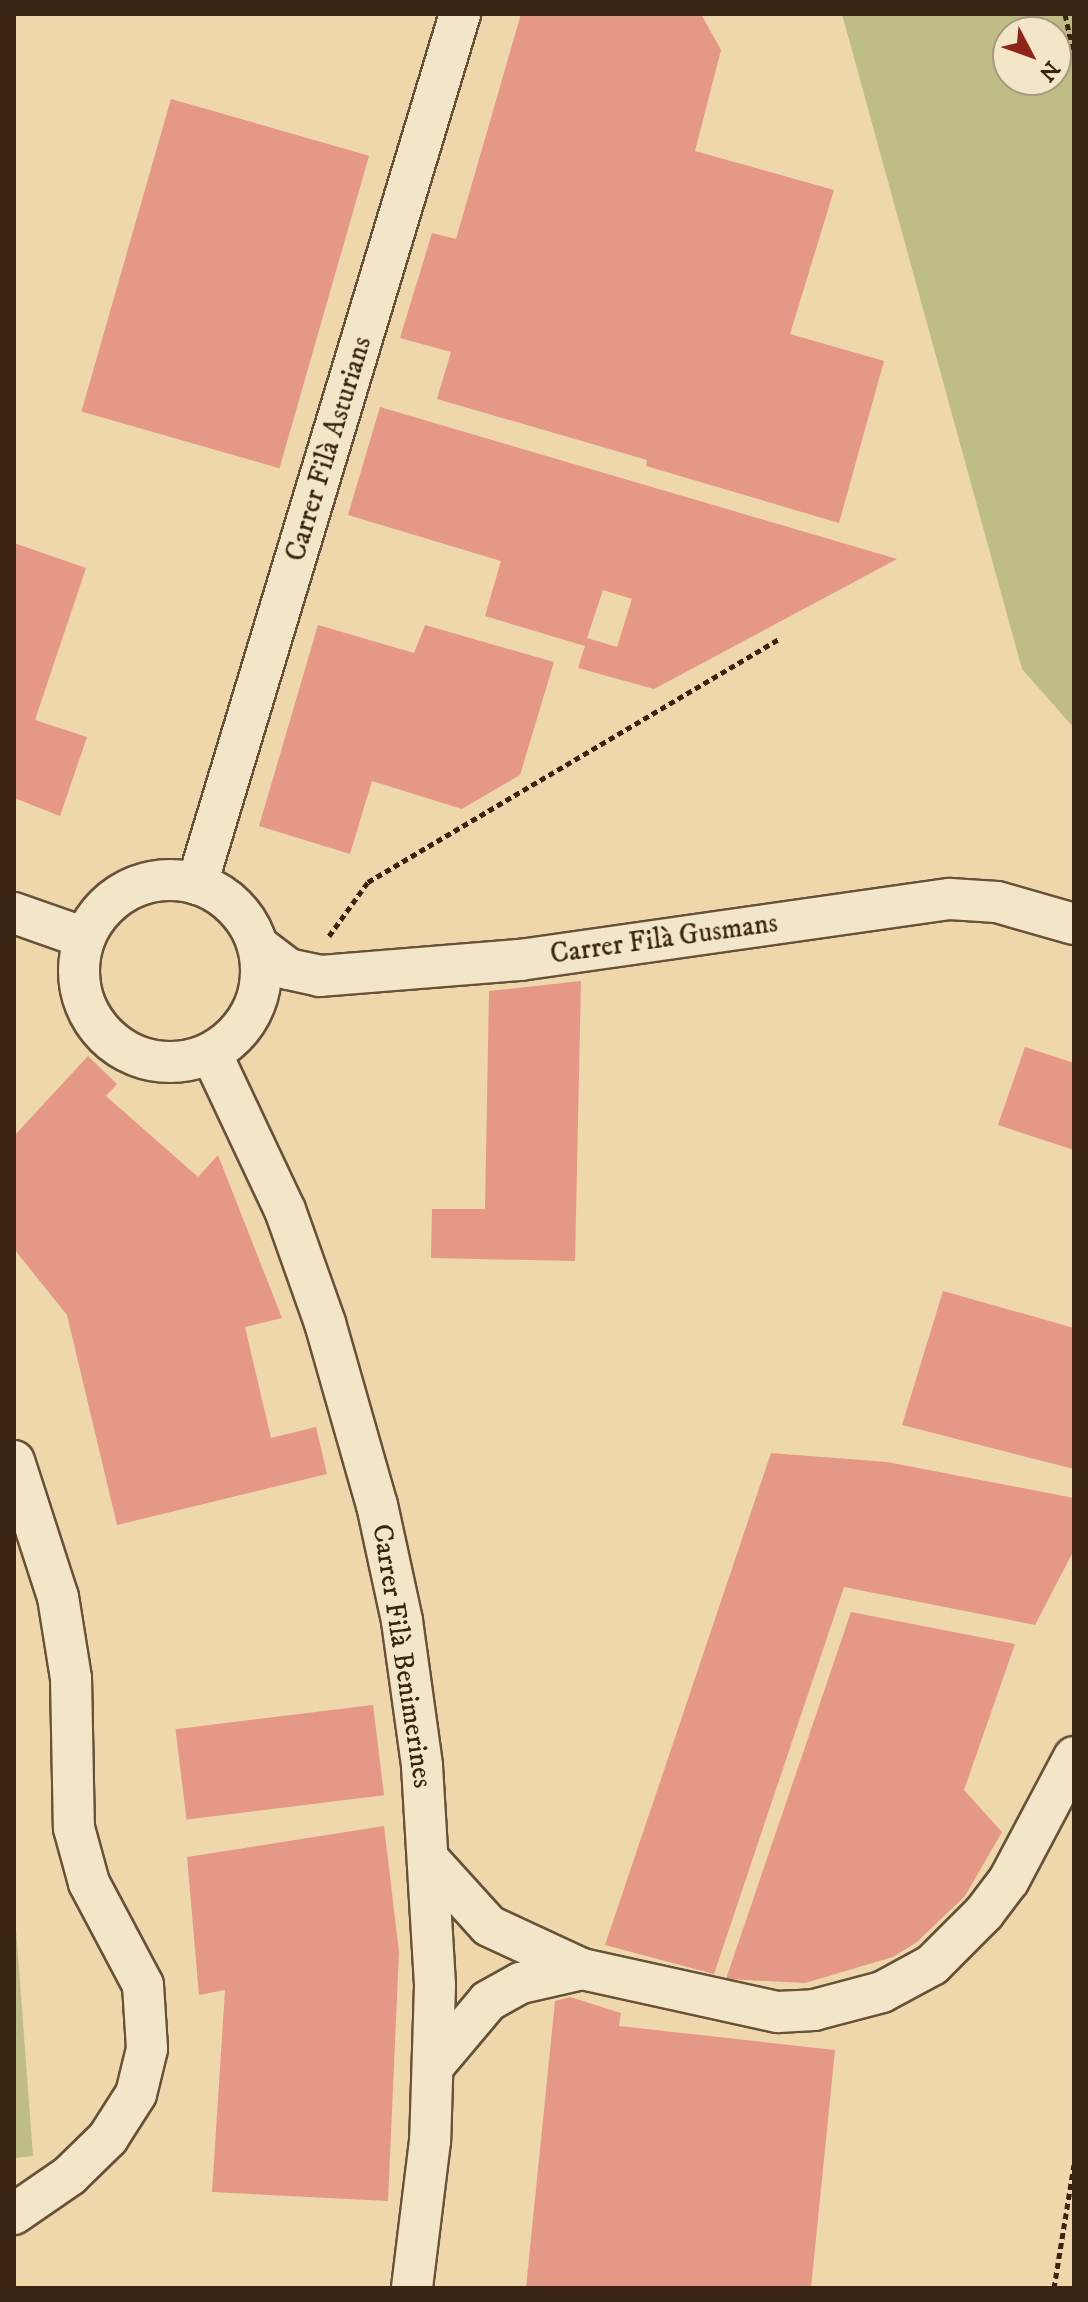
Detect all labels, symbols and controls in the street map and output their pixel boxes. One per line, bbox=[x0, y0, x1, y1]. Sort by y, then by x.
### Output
north arrow bbox=[992, 16, 1072, 96]
text: N bbox=[1033, 55, 1065, 86]
street label: Carrer Filà Asturians bbox=[279, 333, 379, 565]
street label: Carrer Filà Gusmans bbox=[548, 906, 780, 972]
street label: Carrer Filà Benimerines bbox=[365, 1522, 439, 1790]

